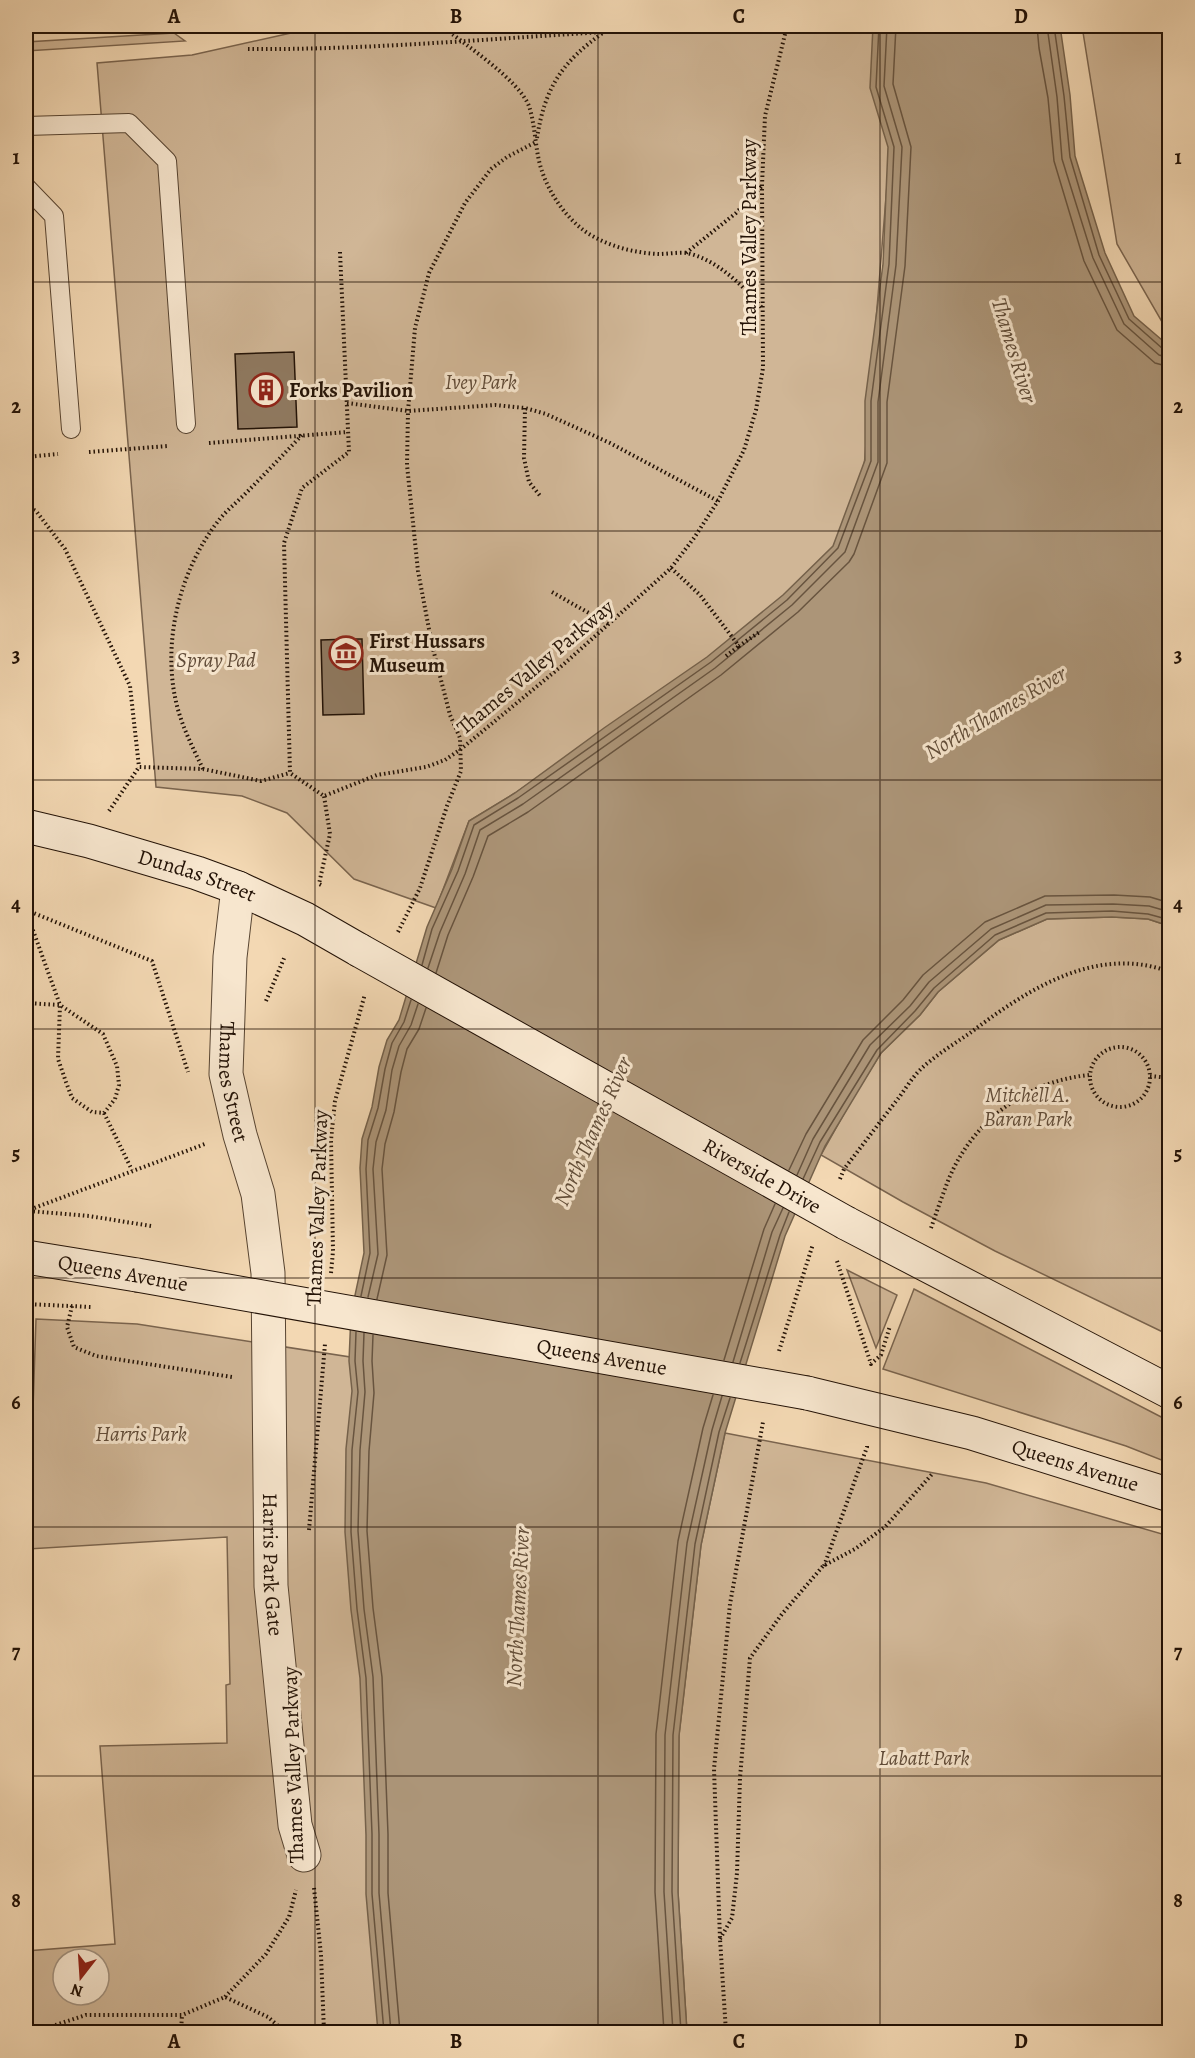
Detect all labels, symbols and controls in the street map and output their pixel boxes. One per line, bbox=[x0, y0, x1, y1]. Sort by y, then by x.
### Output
text: A bbox=[167, 3, 181, 30]
text: B bbox=[450, 3, 462, 30]
text: C bbox=[733, 3, 745, 30]
text: D bbox=[1014, 3, 1028, 30]
street label: Thames Valley Parkway bbox=[735, 138, 763, 335]
text: 1 bbox=[12, 144, 20, 171]
text: 1 bbox=[1174, 144, 1182, 171]
water label: Thames River bbox=[984, 294, 1045, 408]
park label: Ivey Park bbox=[445, 368, 517, 396]
building icon: Forks Pavilion bbox=[248, 372, 284, 408]
place label: Forks Pavilion bbox=[289, 376, 413, 404]
text: 2 bbox=[11, 393, 21, 420]
text: 2 bbox=[1173, 393, 1183, 420]
street label: Thames Valley Parkway bbox=[451, 593, 620, 741]
place label: First Hussars Museum bbox=[369, 627, 485, 679]
museum icon: First Hussars Museum bbox=[328, 635, 364, 671]
text: 3 bbox=[12, 642, 20, 669]
text: 3 bbox=[1174, 642, 1182, 669]
park label: Spray Pad bbox=[176, 646, 256, 674]
water label: North Thames River bbox=[919, 658, 1073, 767]
street label: Dundas Street bbox=[135, 842, 261, 908]
text: 4 bbox=[11, 891, 21, 918]
text: 4 bbox=[1173, 891, 1183, 918]
street label: Thames Street bbox=[211, 1021, 255, 1146]
water label: North Thames River bbox=[547, 1051, 640, 1211]
park label: Mitchell A. Baran Park bbox=[984, 1081, 1072, 1133]
street label: Thames Valley Parkway bbox=[300, 1109, 334, 1307]
street label: Riverside Drive bbox=[698, 1132, 826, 1220]
text: 5 bbox=[12, 1140, 20, 1167]
text: 5 bbox=[1174, 1140, 1182, 1167]
street label: Queens Avenue bbox=[56, 1248, 190, 1298]
street label: Queens Avenue bbox=[535, 1332, 669, 1382]
text: 6 bbox=[11, 1389, 21, 1416]
text: 6 bbox=[1173, 1389, 1183, 1416]
park label: Harris Park bbox=[95, 1420, 187, 1448]
street label: Queens Avenue bbox=[1008, 1432, 1142, 1498]
street label: Harris Park Gate bbox=[256, 1493, 290, 1637]
water label: North Thames River bbox=[499, 1525, 537, 1688]
text: 7 bbox=[12, 1638, 21, 1665]
text: 7 bbox=[1174, 1638, 1183, 1665]
street label: Thames Valley Parkway bbox=[276, 1666, 310, 1864]
park label: Labatt Park bbox=[878, 1744, 970, 1772]
text: 8 bbox=[11, 1887, 21, 1914]
text: 8 bbox=[1173, 1887, 1183, 1914]
north arrow bbox=[51, 1947, 111, 2007]
text: N bbox=[68, 1978, 86, 2003]
text: A bbox=[167, 2028, 181, 2055]
text: B bbox=[450, 2028, 462, 2055]
text: C bbox=[733, 2028, 745, 2055]
text: D bbox=[1014, 2028, 1028, 2055]

